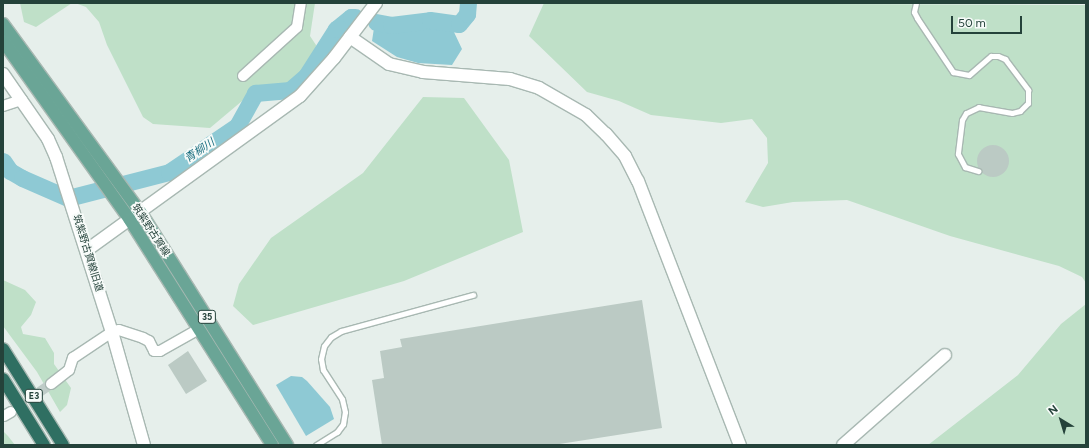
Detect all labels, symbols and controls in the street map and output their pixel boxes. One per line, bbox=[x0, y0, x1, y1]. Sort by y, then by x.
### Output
scale bar bbox=[953, 8, 1024, 34]
text: 50 m bbox=[958, 16, 986, 30]
water label: 青柳川 bbox=[183, 136, 217, 166]
street label: 筑紫野古賀線 bbox=[130, 202, 172, 258]
street label: 筑紫野古賀線旧道 bbox=[71, 213, 105, 293]
road number: 35 bbox=[197, 310, 217, 324]
road number: E3 bbox=[24, 389, 44, 403]
north arrow bbox=[1041, 400, 1081, 440]
text: N bbox=[1046, 402, 1061, 418]

